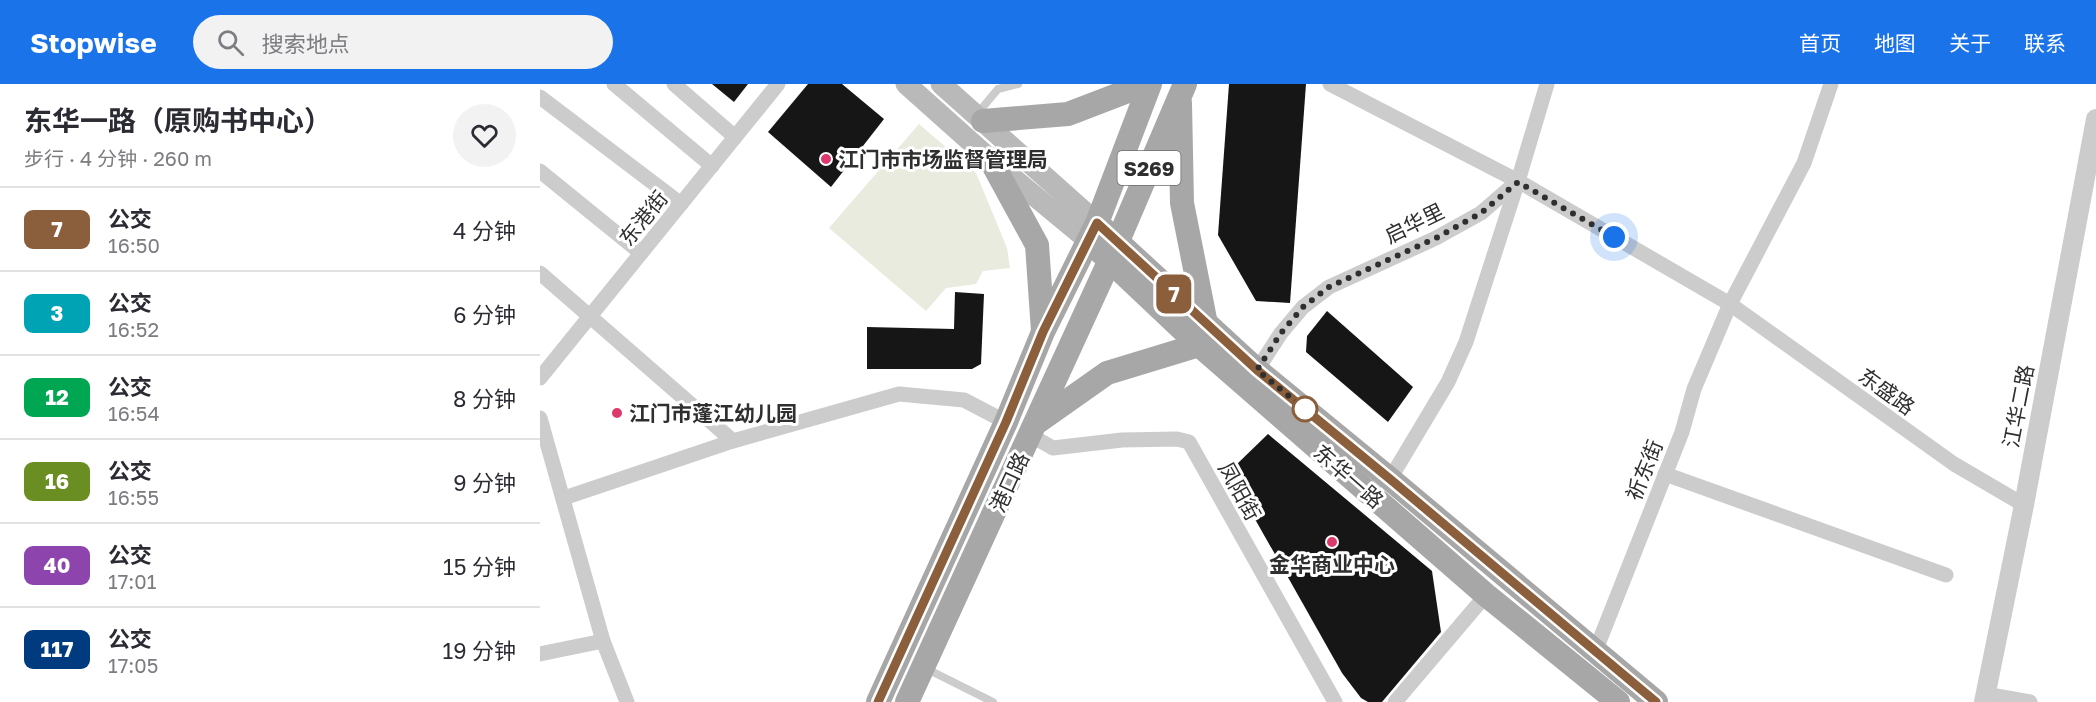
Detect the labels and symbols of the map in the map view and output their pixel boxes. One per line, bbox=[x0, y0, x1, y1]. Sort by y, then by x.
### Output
place label: 江门市市场监督管理局 bbox=[838, 146, 1048, 172]
road number: S269 bbox=[1118, 151, 1180, 185]
marker: 江门市市场监督管理局 bbox=[819, 152, 833, 166]
street label: 东港街 bbox=[613, 185, 673, 251]
street label: 启华里 bbox=[1380, 198, 1448, 248]
your location bbox=[1599, 222, 1629, 252]
line badge: 7 bbox=[1154, 274, 1194, 314]
street label: 东盛路 bbox=[1854, 362, 1920, 420]
street label: 江华二路 bbox=[1997, 362, 2039, 450]
unlabelled marker bbox=[1292, 396, 1318, 422]
place label: 江门市蓬江幼儿园 bbox=[629, 400, 797, 426]
marker: 江门市蓬江幼儿园 bbox=[610, 406, 624, 420]
street label: 祈东街 bbox=[1620, 436, 1668, 504]
street label: 东华一路 bbox=[1309, 439, 1389, 513]
street label: 港口路 bbox=[984, 448, 1034, 516]
street label: 凤阳街 bbox=[1213, 457, 1267, 525]
marker: 金华商业中心 bbox=[1325, 535, 1339, 549]
place label: 金华商业中心 bbox=[1269, 551, 1395, 577]

